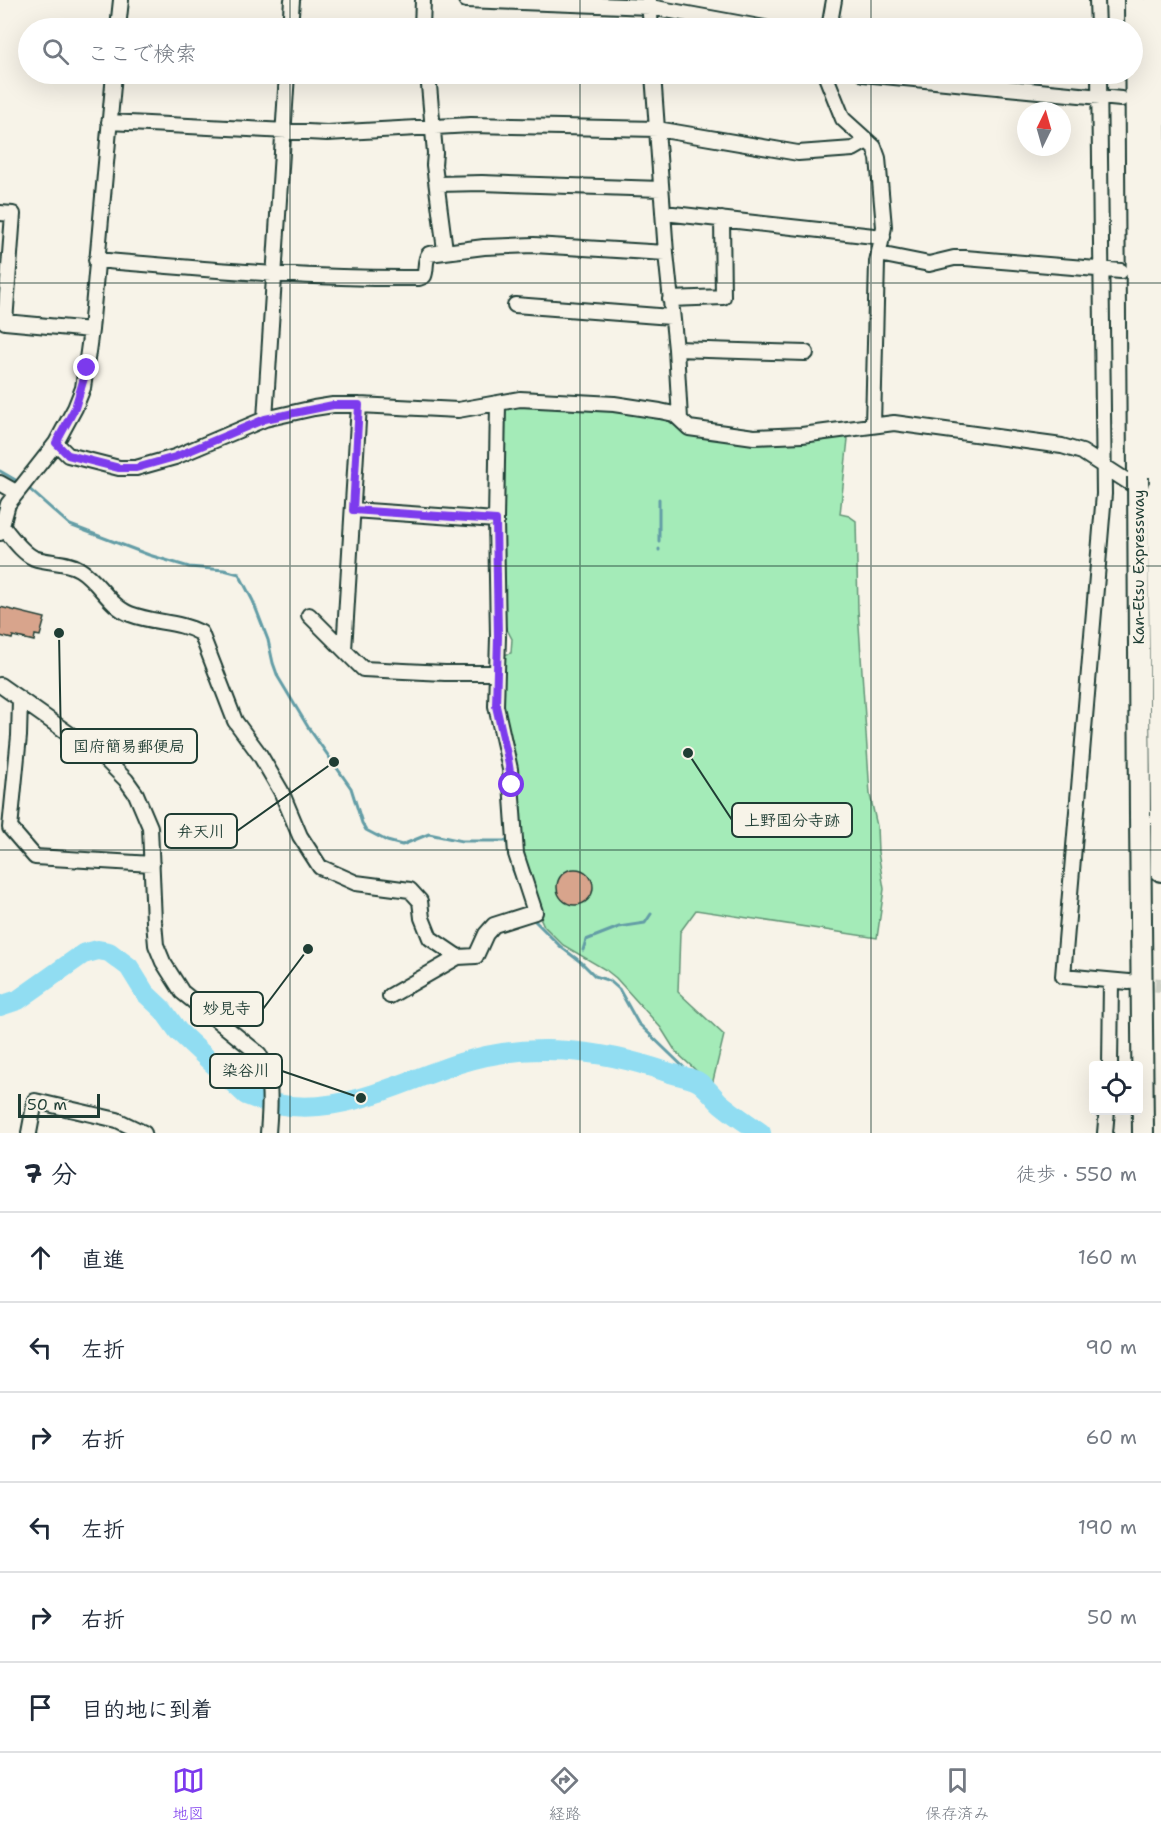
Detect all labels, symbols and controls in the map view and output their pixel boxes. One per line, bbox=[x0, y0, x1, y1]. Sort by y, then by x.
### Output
search box bbox=[18, 18, 1143, 84]
icon: search bbox=[39, 35, 72, 68]
text: ここで検索 bbox=[87, 39, 197, 68]
north arrow bbox=[1017, 102, 1071, 156]
route end bbox=[73, 354, 99, 380]
street label: Kan-Etsu Expressway bbox=[1129, 490, 1149, 644]
callout: 国府簡易郵便局 bbox=[61, 729, 197, 763]
text: 国府簡易郵便局 bbox=[73, 736, 185, 757]
route start bbox=[498, 771, 524, 797]
callout: 上野国分寺跡 bbox=[732, 803, 852, 837]
text: 上野国分寺跡 bbox=[744, 810, 840, 831]
callout: 弁天川 bbox=[165, 814, 237, 848]
text: 弁天川 bbox=[177, 821, 225, 842]
callout: 妙見寺 bbox=[191, 992, 263, 1026]
text: 妙見寺 bbox=[203, 998, 251, 1019]
callout: 染谷川 bbox=[210, 1054, 282, 1088]
text: 染谷川 bbox=[222, 1060, 270, 1081]
map controls bbox=[1089, 1061, 1143, 1115]
button: locate bbox=[1089, 1061, 1143, 1115]
scale bar bbox=[18, 1091, 100, 1118]
text: 50 m bbox=[27, 1094, 67, 1115]
text: 7 分 bbox=[24, 1156, 77, 1191]
text: 徒歩 · 550 m bbox=[1016, 1161, 1137, 1187]
icon: ahead bbox=[24, 1241, 57, 1274]
text: 160 m bbox=[1078, 1244, 1137, 1270]
text: 直進 bbox=[81, 1245, 125, 1274]
icon: left bbox=[24, 1331, 57, 1364]
text: 90 m bbox=[1085, 1334, 1137, 1360]
text: 左折 bbox=[81, 1335, 125, 1364]
icon: right bbox=[24, 1421, 57, 1454]
text: 60 m bbox=[1085, 1424, 1137, 1450]
text: 右折 bbox=[81, 1425, 125, 1454]
icon: left bbox=[24, 1511, 57, 1544]
text: 190 m bbox=[1078, 1514, 1137, 1540]
text: 左折 bbox=[81, 1515, 125, 1544]
icon: right bbox=[24, 1601, 57, 1634]
text: 50 m bbox=[1087, 1604, 1137, 1630]
text: 右折 bbox=[81, 1605, 125, 1634]
icon: arrive bbox=[24, 1691, 57, 1724]
text: 目的地に到着 bbox=[81, 1695, 213, 1724]
tab: 地図 bbox=[172, 1764, 205, 1824]
tab: 経路 bbox=[548, 1764, 581, 1824]
tab: 保存済み bbox=[925, 1764, 989, 1824]

